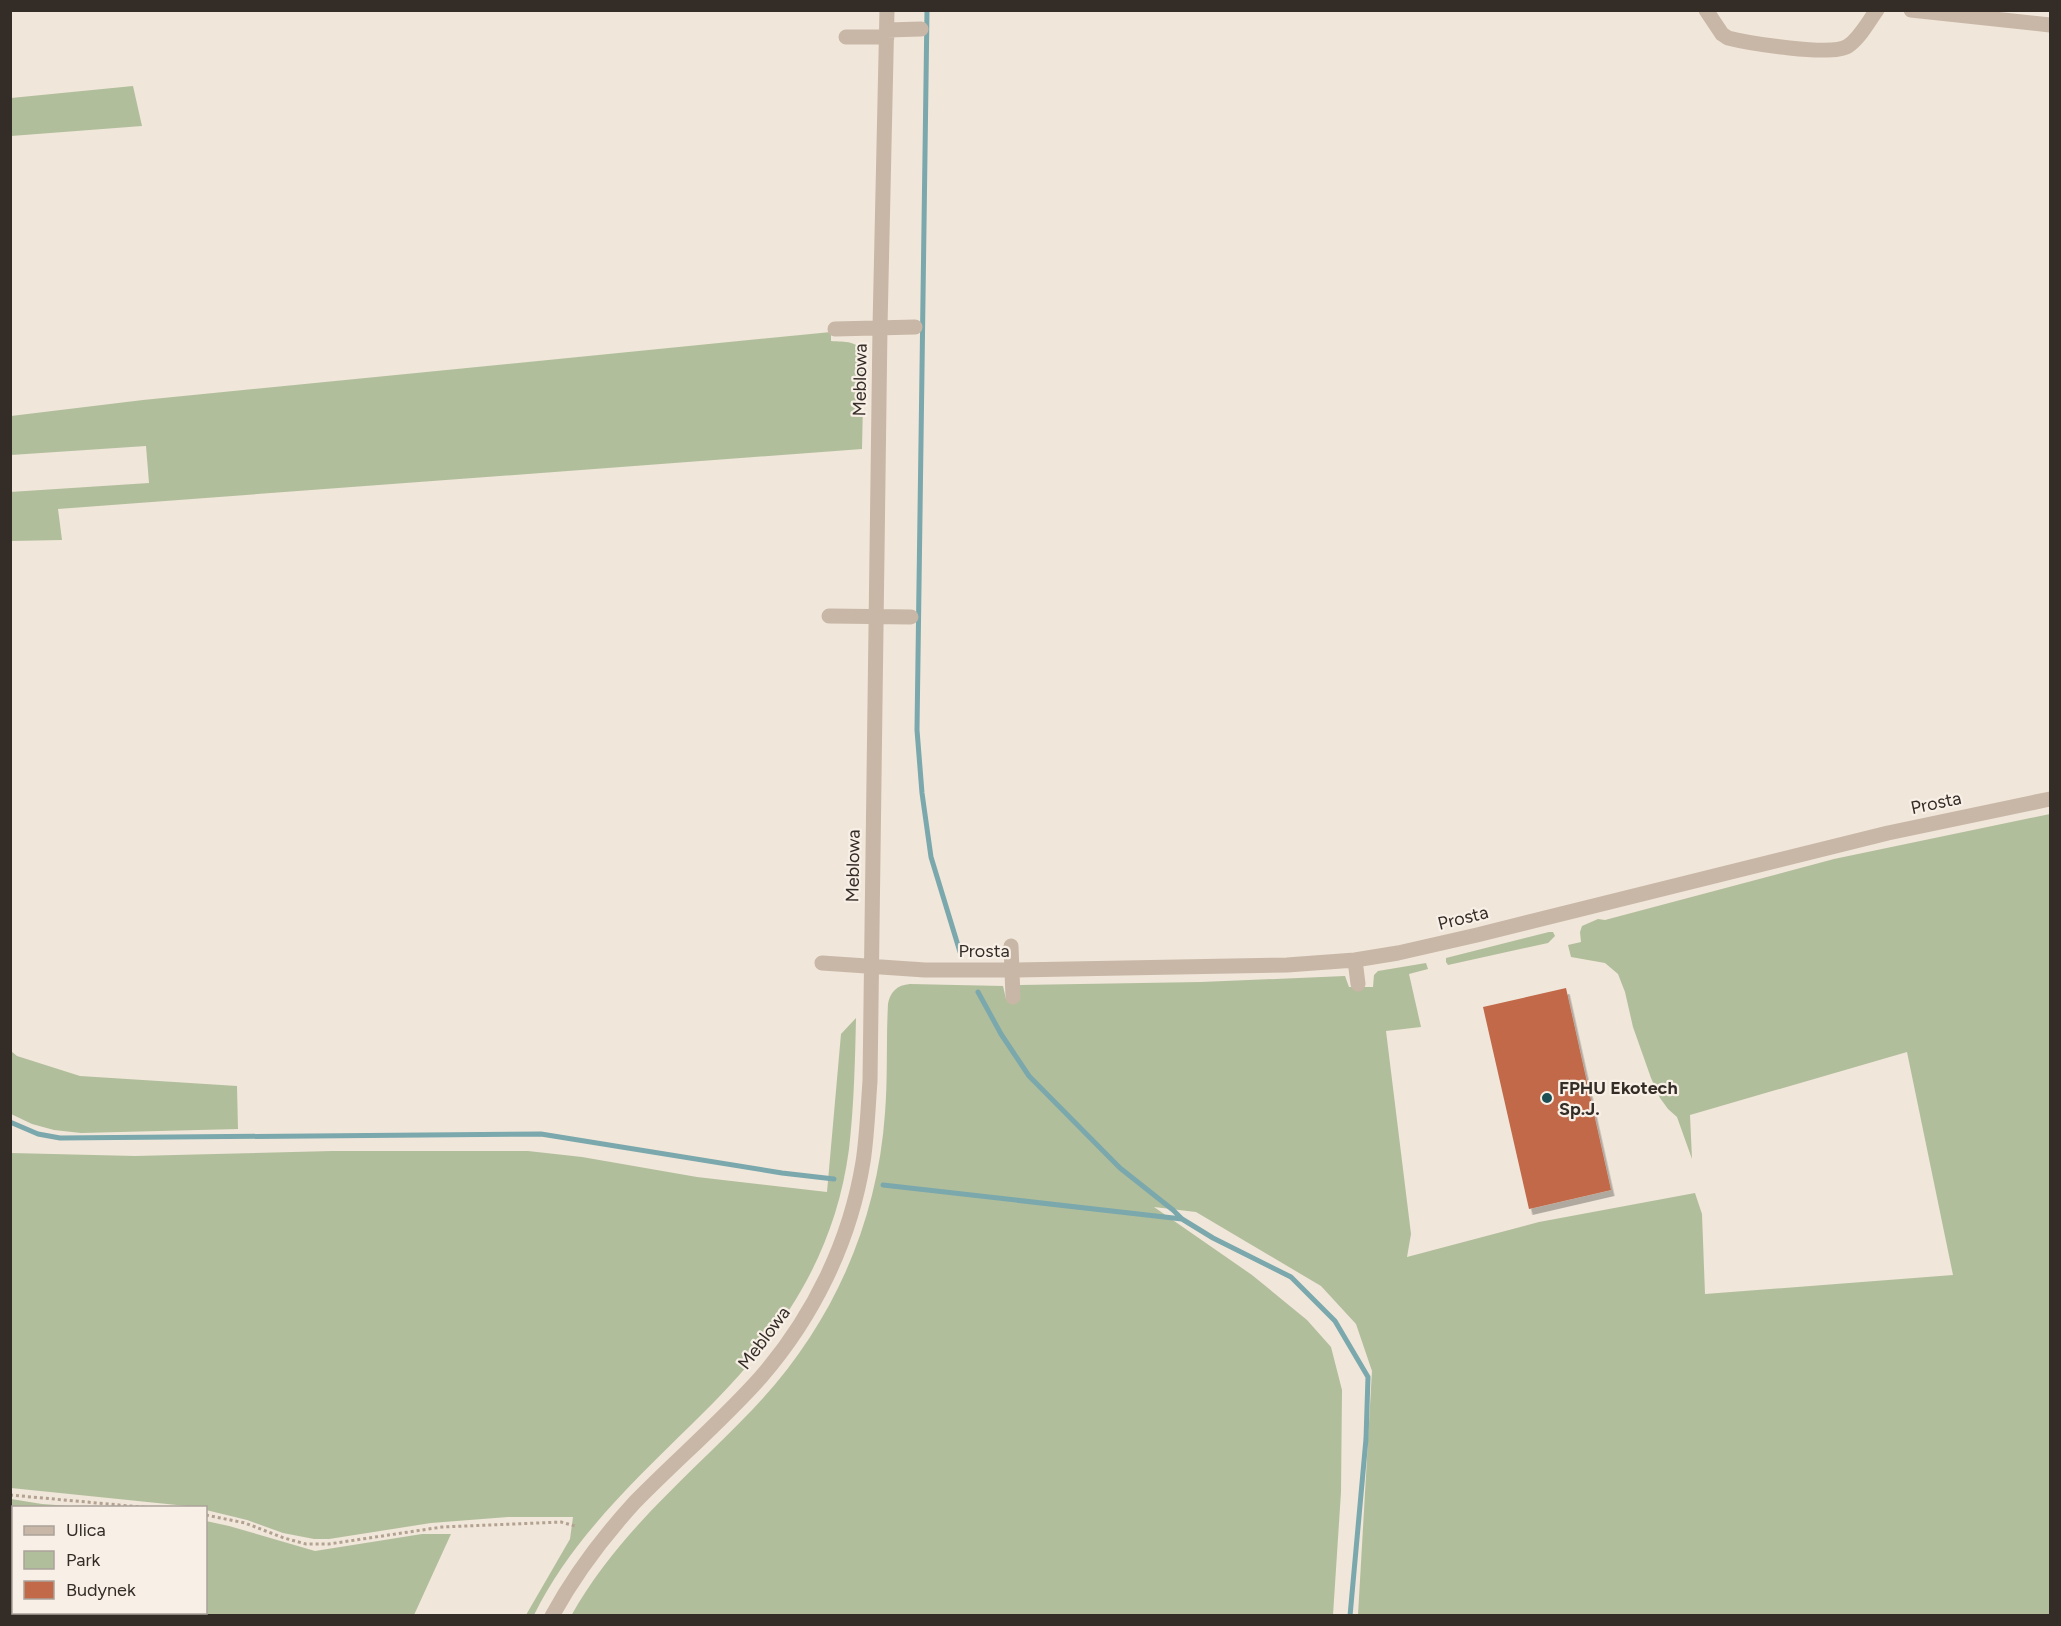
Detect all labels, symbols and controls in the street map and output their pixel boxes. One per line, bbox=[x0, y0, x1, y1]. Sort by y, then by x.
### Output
street label: Meblowa bbox=[848, 343, 872, 417]
street label: Prosta bbox=[1909, 787, 1963, 819]
street label: Meblowa bbox=[841, 829, 865, 903]
street label: Prosta bbox=[1435, 901, 1491, 935]
street label: Prosta bbox=[958, 940, 1010, 962]
place label: FPHU Ekotech Sp.J. bbox=[1559, 1077, 1678, 1120]
marker: FPHU Ekotech Sp.J. bbox=[1540, 1091, 1554, 1105]
street label: Meblowa bbox=[733, 1302, 795, 1374]
legend bbox=[12, 1506, 207, 1614]
text: Ulica bbox=[66, 1519, 106, 1541]
text: Park bbox=[66, 1549, 101, 1571]
text: Budynek bbox=[66, 1579, 136, 1601]

